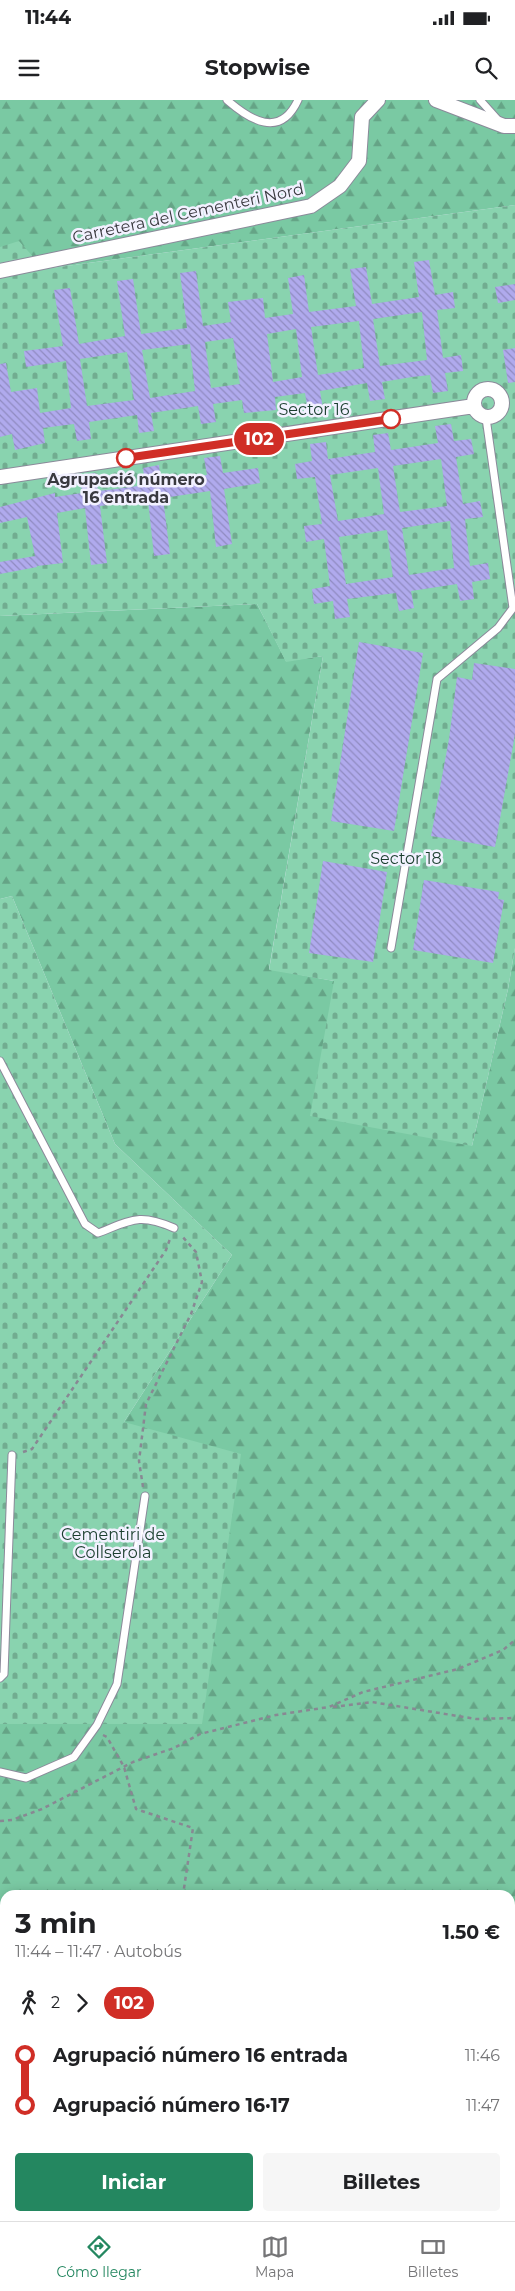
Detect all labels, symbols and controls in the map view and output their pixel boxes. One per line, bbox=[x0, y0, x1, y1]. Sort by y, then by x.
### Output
text: 11:44 bbox=[25, 6, 71, 29]
icon: menu bbox=[15, 54, 43, 82]
text: Stopwise bbox=[205, 54, 310, 81]
icon: search bbox=[472, 54, 500, 82]
street label: Carretera del Cementeri Nord bbox=[71, 179, 305, 247]
park label: Sector 16 bbox=[279, 400, 350, 419]
unlabelled marker bbox=[381, 409, 401, 429]
line badge: 102 bbox=[230, 423, 288, 455]
text: 102 bbox=[244, 428, 274, 450]
marker: Agrupació número 16 entrada bbox=[116, 448, 136, 468]
place label: Agrupació número 16 entrada bbox=[46, 470, 205, 507]
park label: Sector 18 bbox=[370, 849, 442, 868]
park label: Cementiri de Collserola bbox=[61, 1525, 165, 1562]
text: 3 min bbox=[15, 1906, 97, 1940]
text: 1.50 € bbox=[443, 1921, 500, 1944]
text: 11:44 – 11:47 · Autobús bbox=[15, 1942, 182, 1961]
icon: walk bbox=[15, 1989, 43, 2017]
icon: forward bbox=[68, 1989, 96, 2017]
text: 102 bbox=[114, 1992, 144, 2014]
text: 2 bbox=[51, 1993, 60, 2012]
text: Agrupació número 16 entrada bbox=[53, 2044, 348, 2067]
text: 11:46 bbox=[465, 2046, 500, 2065]
text: Agrupació número 16·17 bbox=[53, 2094, 290, 2117]
text: 11:47 bbox=[466, 2096, 500, 2115]
button: Iniciar bbox=[15, 2153, 253, 2211]
button: Billetes bbox=[263, 2153, 500, 2211]
tab: Cómo llegar bbox=[57, 2233, 142, 2281]
tab: Mapa bbox=[255, 2233, 294, 2281]
tab: Billetes bbox=[407, 2233, 458, 2281]

